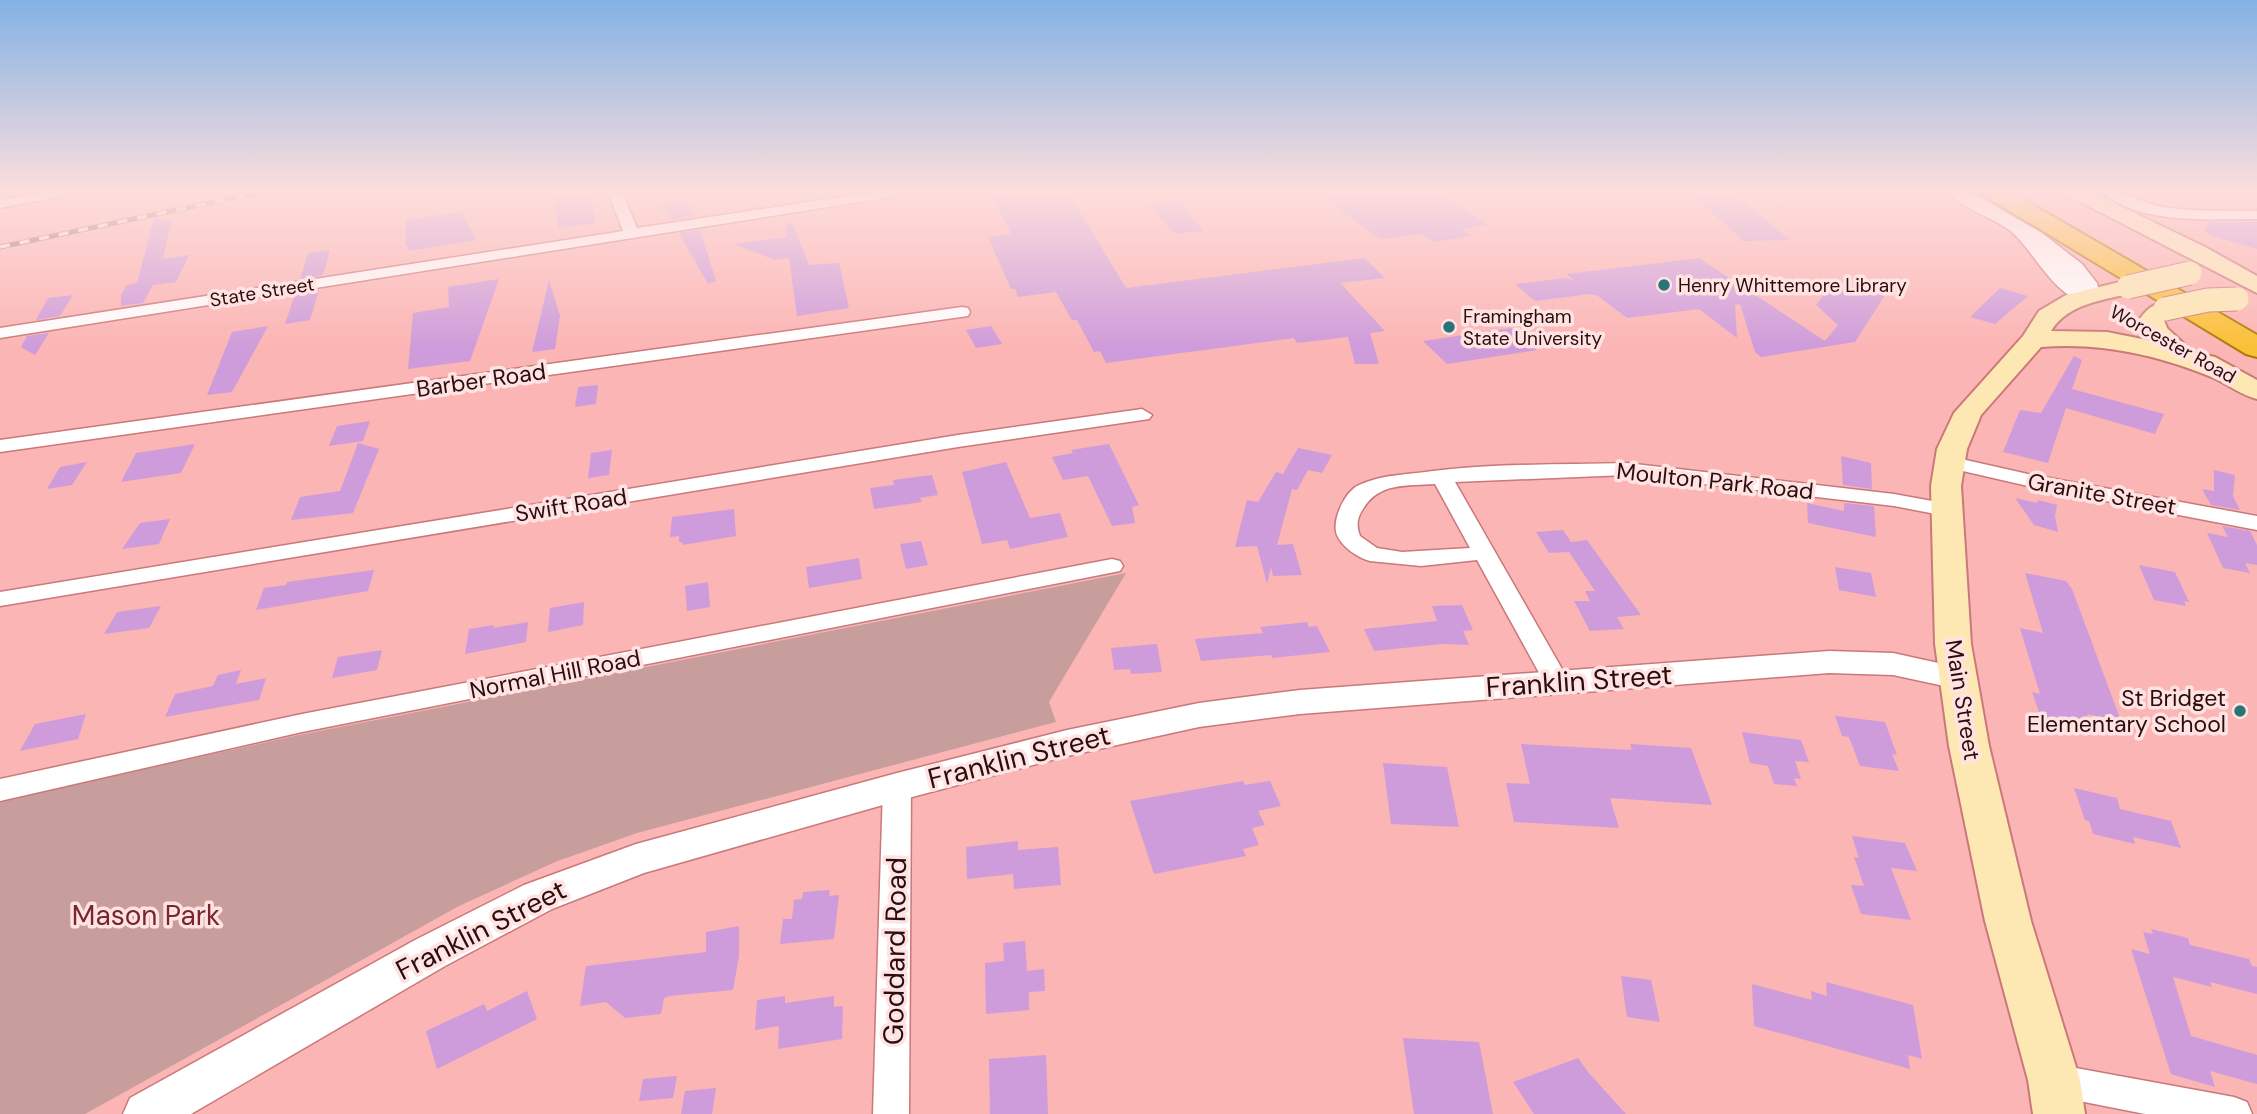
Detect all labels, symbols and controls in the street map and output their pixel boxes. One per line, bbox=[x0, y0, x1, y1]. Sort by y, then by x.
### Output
street label: State Street bbox=[208, 271, 316, 313]
place label: Henry Whittemore Library bbox=[1678, 273, 1907, 298]
marker: Henry Whittemore Library bbox=[1656, 277, 1672, 293]
street label: Worcester Road bbox=[2106, 299, 2240, 389]
place label: Framingham State University bbox=[1463, 304, 1602, 351]
marker: Framingham State University bbox=[1441, 319, 1457, 335]
street label: Barber Road bbox=[414, 356, 548, 404]
street label: Moulton Park Road bbox=[1615, 456, 1815, 506]
street label: Granite Street bbox=[2025, 466, 2179, 522]
street label: Swift Road bbox=[513, 481, 629, 529]
street label: Main Street bbox=[1939, 637, 1987, 763]
street label: Normal Hill Road bbox=[467, 643, 643, 705]
street label: Franklin Street bbox=[1485, 656, 1673, 706]
place label: St Bridget Elementary School bbox=[2027, 683, 2226, 739]
marker: St Bridget Elementary School bbox=[2232, 703, 2248, 719]
street label: Franklin Street bbox=[924, 716, 1114, 798]
street label: Goddard Road bbox=[875, 857, 915, 1045]
street label: Franklin Street bbox=[389, 871, 573, 989]
park label: Mason Park bbox=[72, 897, 220, 934]

